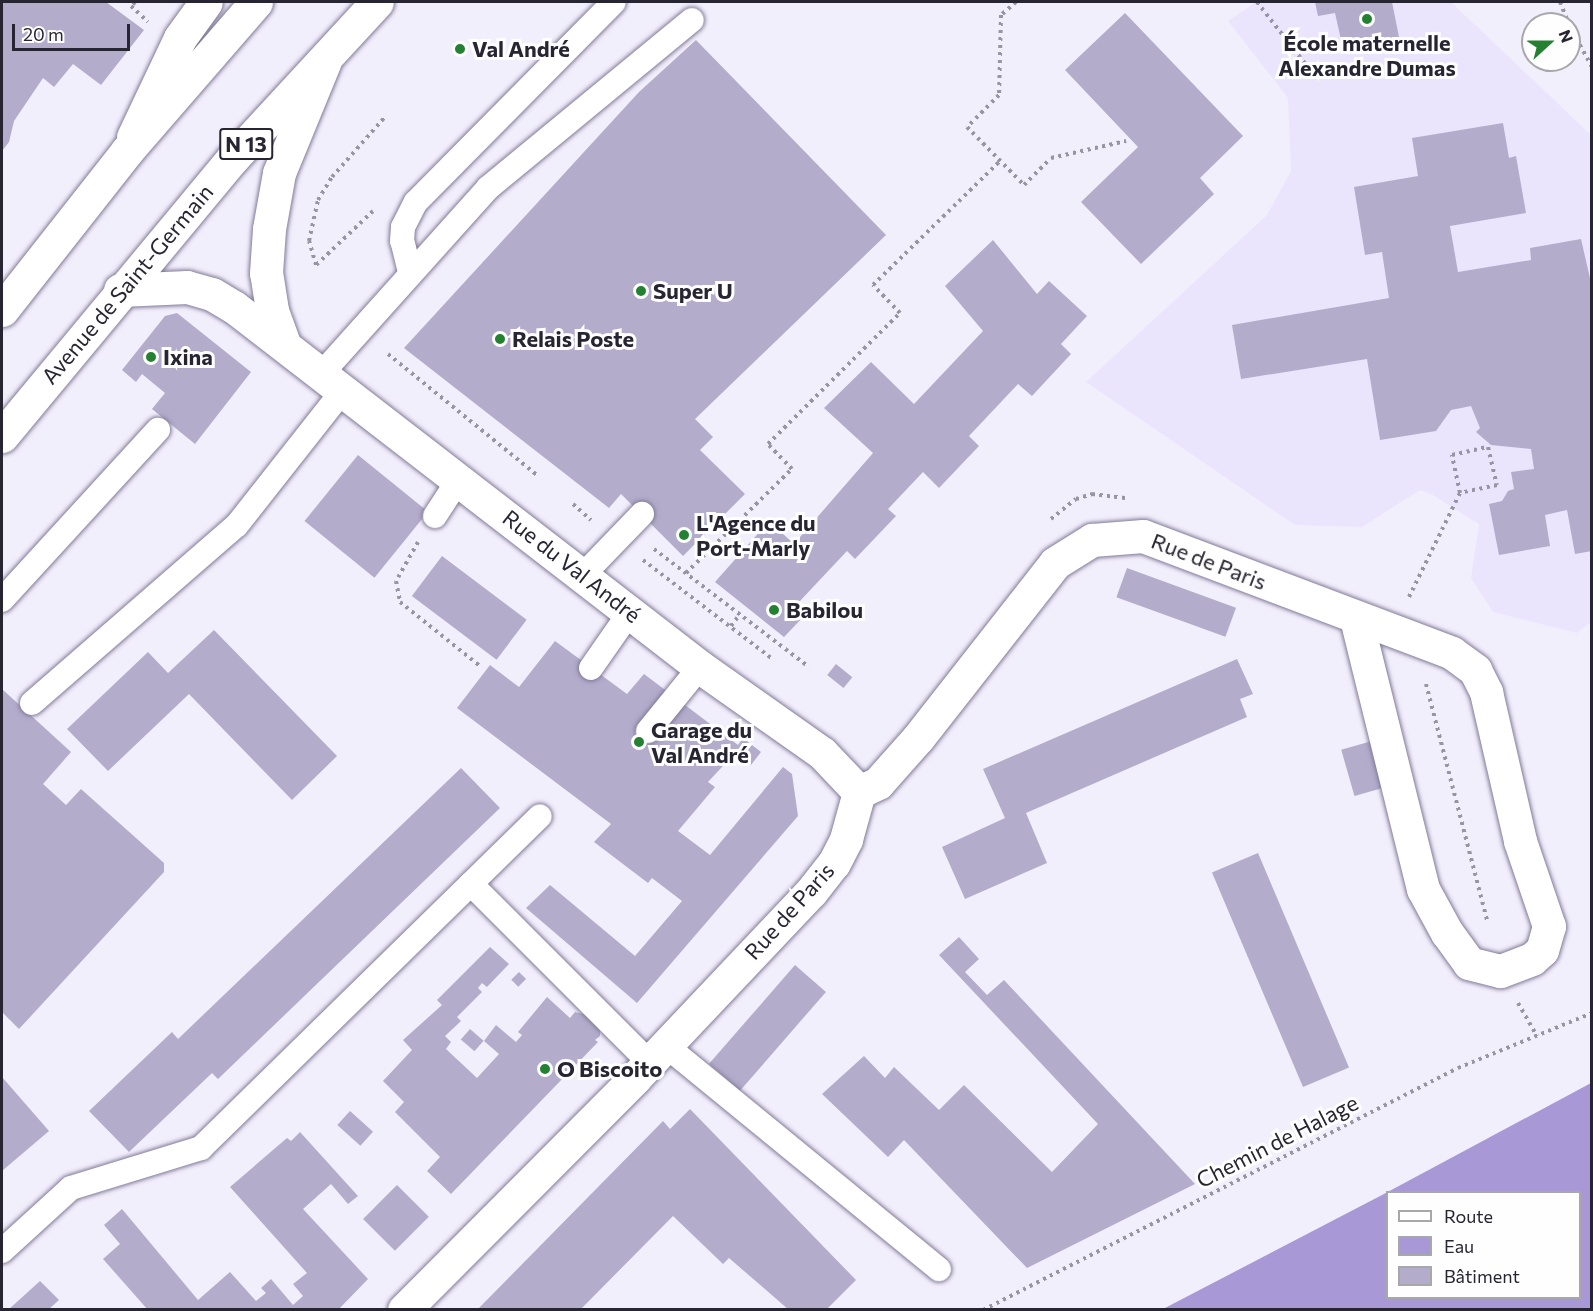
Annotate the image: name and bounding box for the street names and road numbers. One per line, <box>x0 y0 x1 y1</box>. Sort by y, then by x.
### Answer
road number: N 13 <box>219 126 273 162</box>
street label: Avenue de Saint-Germain <box>36 179 218 389</box>
street label: Rue du Val André <box>498 504 646 628</box>
street label: Rue de Paris <box>1148 527 1270 595</box>
street label: Rue de Paris <box>739 857 839 965</box>
street label: Chemin de Halage <box>1192 1089 1362 1193</box>

